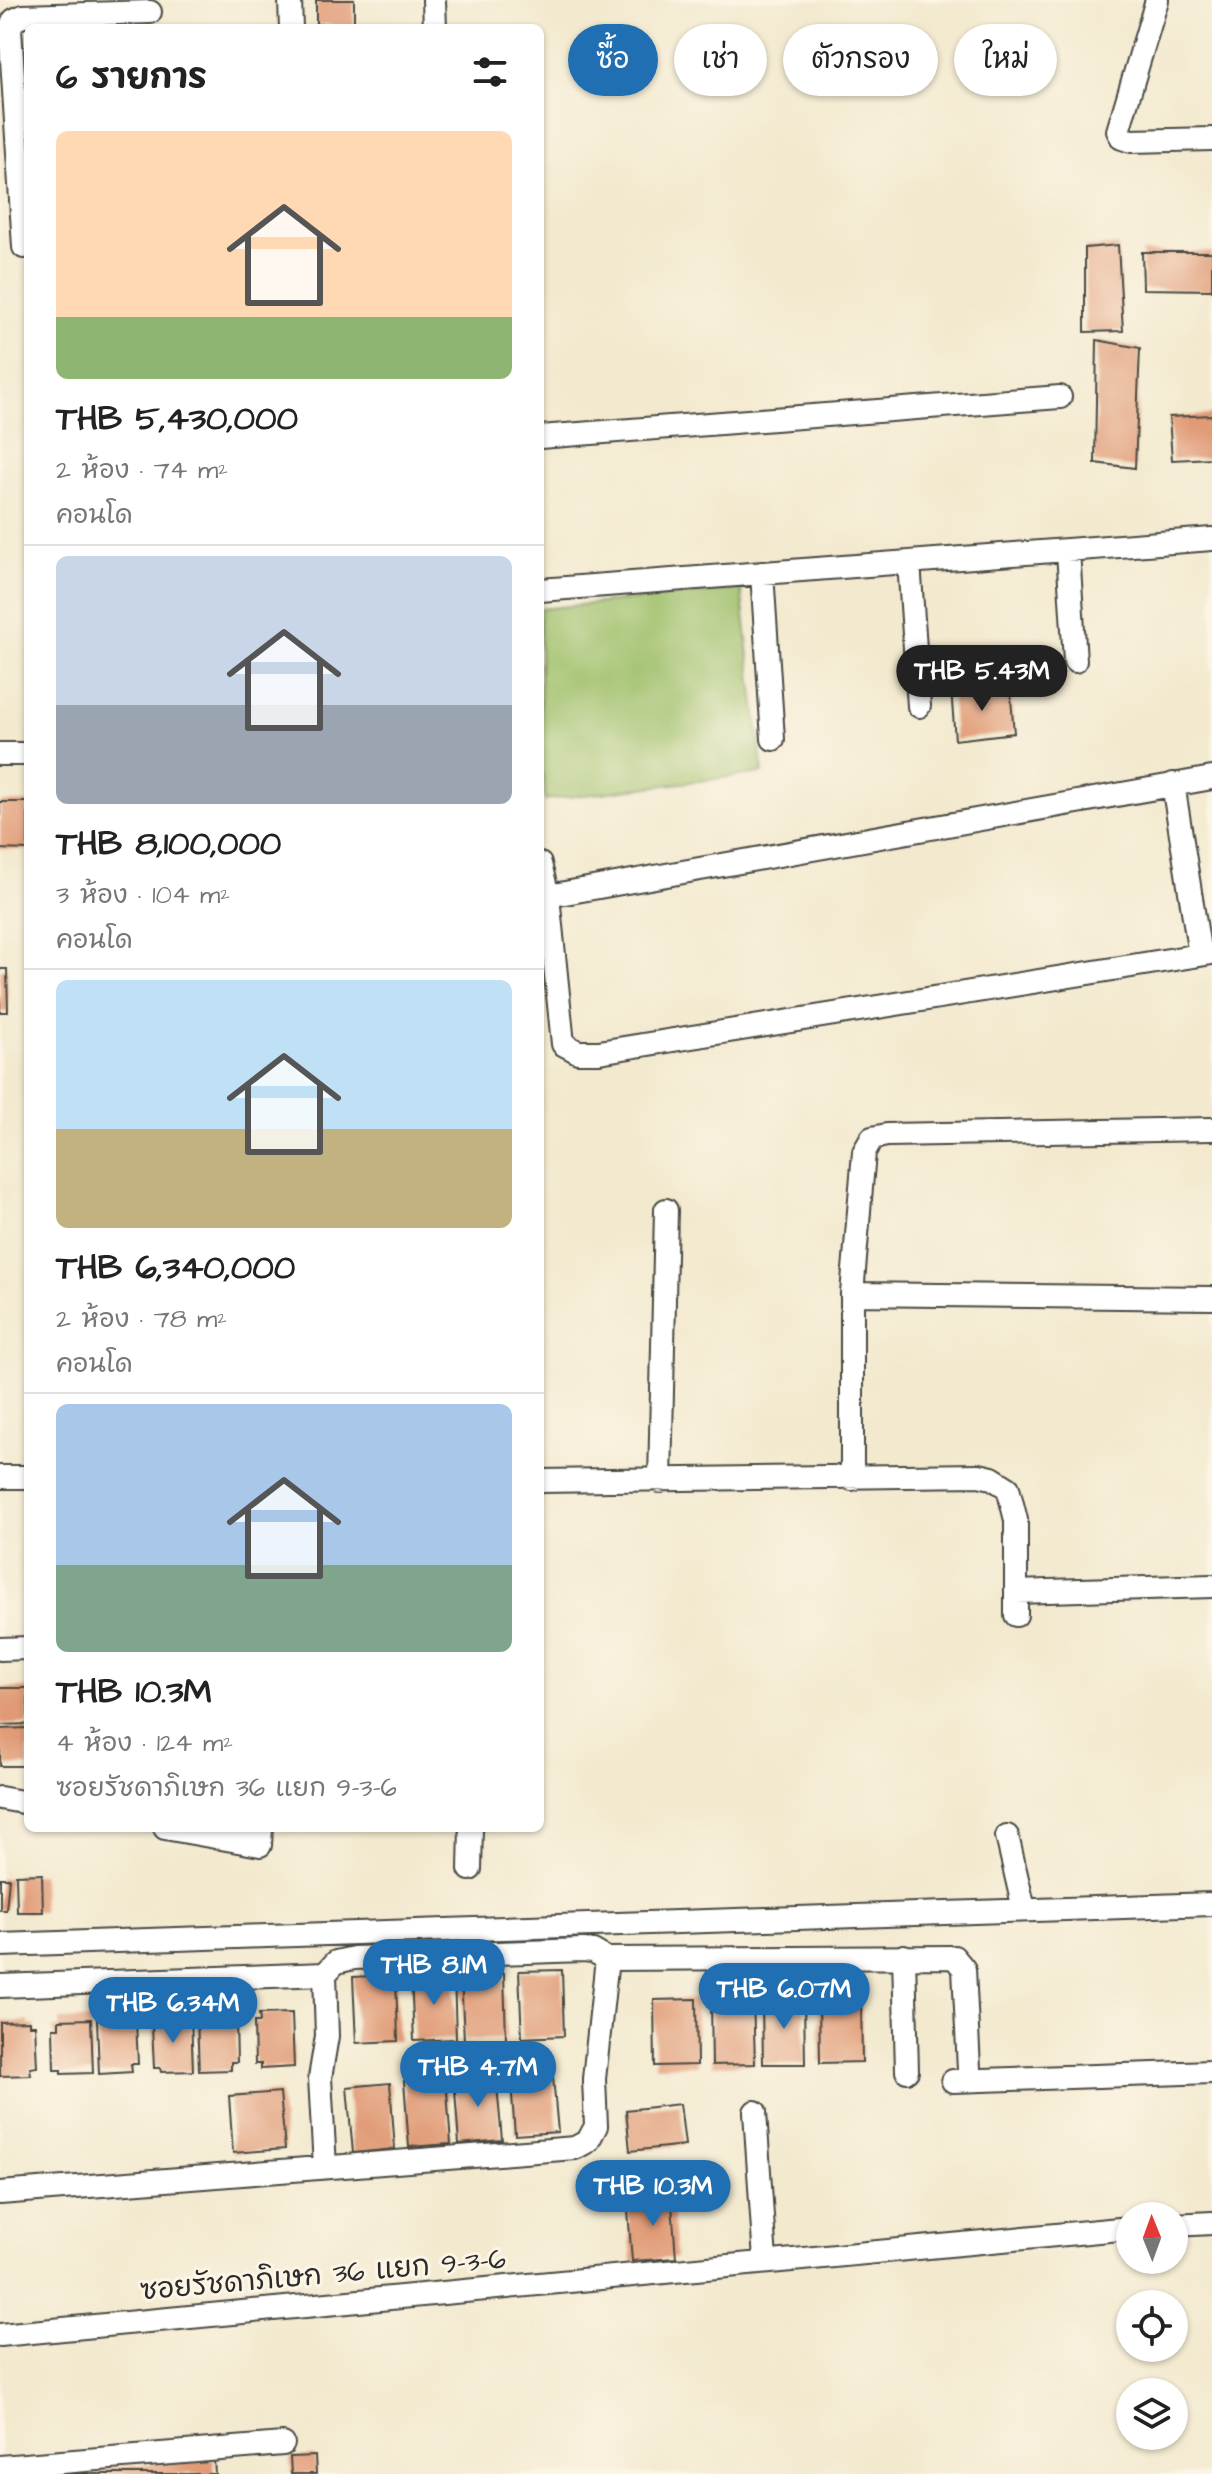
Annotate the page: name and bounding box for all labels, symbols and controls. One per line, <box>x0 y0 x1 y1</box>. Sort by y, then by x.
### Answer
chip: ซื้อ <box>568 24 658 96</box>
chip: เช่า <box>674 24 767 96</box>
chip: ตัวกรอง <box>783 24 938 96</box>
chip: ใหม่ <box>954 24 1057 96</box>
icon: filters <box>468 50 512 94</box>
text: 6 รายการ <box>56 54 207 102</box>
icon: home <box>212 183 356 327</box>
text: THB 5,430,000 <box>56 395 298 443</box>
text: 2 ห้อง · 74 m² <box>56 452 228 488</box>
text: คอนโด <box>56 497 133 533</box>
icon: home <box>212 608 356 752</box>
pin: THB 5.43M <box>890 645 1074 713</box>
text: THB 5.43M <box>914 653 1050 689</box>
text: THB 8,100,000 <box>56 820 281 868</box>
text: 3 ห้อง · 104 m² <box>56 877 230 913</box>
text: คอนโด <box>56 922 133 958</box>
icon: home <box>212 1032 356 1176</box>
text: THB 6,340,000 <box>56 1244 295 1292</box>
text: 2 ห้อง · 78 m² <box>56 1301 227 1337</box>
text: คอนโด <box>56 1346 133 1382</box>
icon: home <box>212 1456 356 1600</box>
text: THB 10.3M <box>56 1668 212 1716</box>
text: 4 ห้อง · 124 m² <box>56 1725 233 1761</box>
text: ซอยรัชดาภิเษก 36 แยก 9-3-6 <box>56 1770 397 1806</box>
pin: THB 8.1M <box>351 1939 517 2007</box>
text: THB 8.1M <box>381 1947 487 1983</box>
pin: THB 6.07M <box>692 1963 876 2031</box>
text: THB 6.07M <box>717 1971 851 2007</box>
pin: THB 6.34M <box>81 1977 265 2045</box>
text: THB 6.34M <box>106 1985 240 2021</box>
pin: THB 4.7M <box>395 2041 561 2109</box>
text: THB 4.7M <box>418 2049 538 2085</box>
pin: THB 10.3M <box>561 2160 745 2228</box>
text: THB 10.3M <box>594 2168 712 2204</box>
north arrow <box>1116 2202 1188 2274</box>
map controls <box>1116 2202 1188 2450</box>
street label: ซอยรัชดาภิเษก 36 แยก 9-3-6 <box>138 2240 508 2310</box>
button: locate <box>1116 2290 1188 2362</box>
button: layers <box>1116 2378 1188 2450</box>

